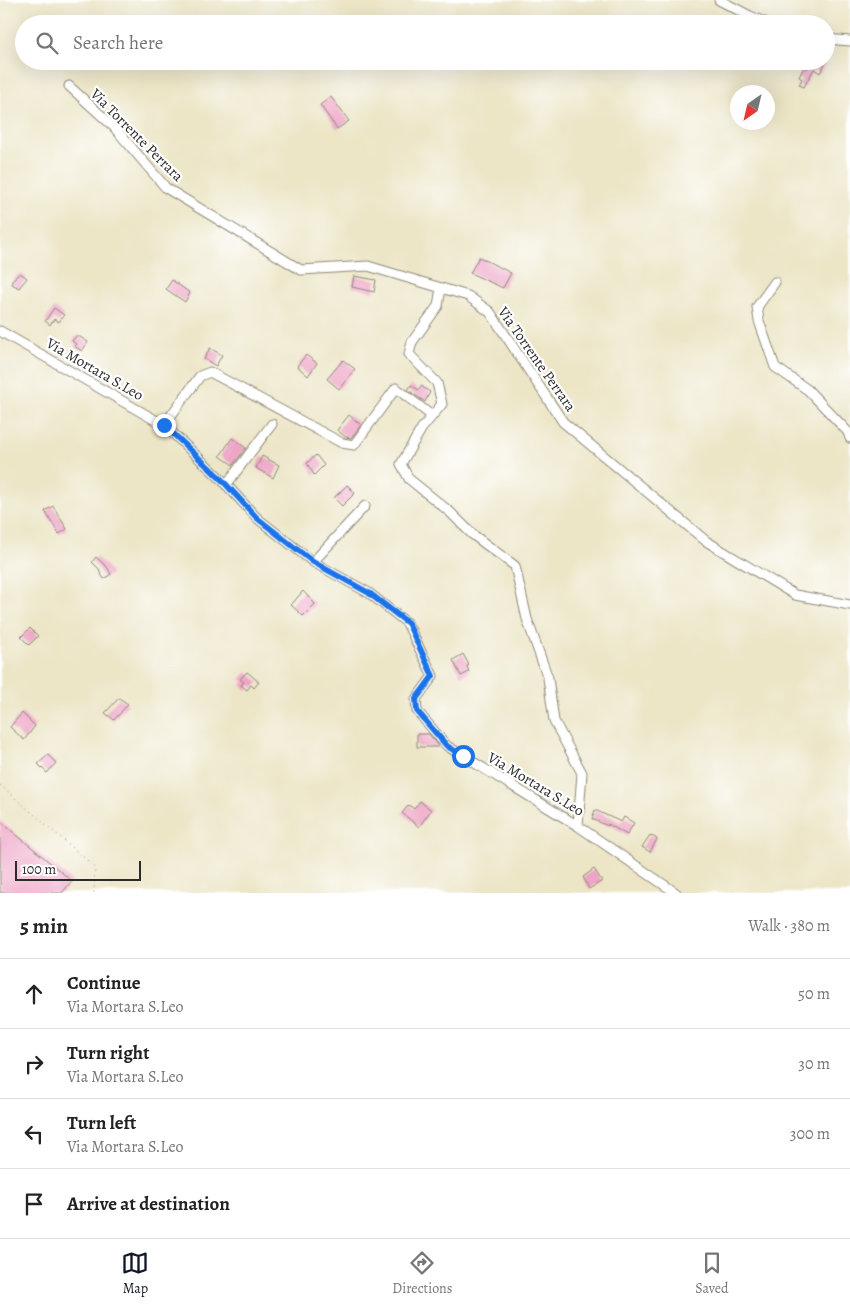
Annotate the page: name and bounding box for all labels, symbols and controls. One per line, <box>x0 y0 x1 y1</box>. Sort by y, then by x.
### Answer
search box <box>15 15 835 70</box>
icon: search <box>33 29 61 57</box>
text: Search here <box>73 30 163 56</box>
street label: Via Torrente Perrara <box>86 84 188 186</box>
north arrow <box>730 85 775 130</box>
street label: Via Torrente Perrara <box>493 302 581 415</box>
street label: Via Mortara S.Leo <box>42 333 147 405</box>
route end <box>153 414 176 437</box>
route start <box>452 745 475 768</box>
street label: Via Mortara S.Leo <box>483 747 588 821</box>
scale bar <box>15 858 141 881</box>
text: 100 m <box>22 860 56 879</box>
text: 5 min <box>20 912 68 940</box>
text: Walk · 380 m <box>748 915 830 937</box>
text: Continue <box>67 970 141 996</box>
icon: ahead <box>20 980 48 1008</box>
text: 50 m <box>798 983 830 1005</box>
text: Via Mortara S.Leo <box>67 996 184 1018</box>
text: Turn right <box>67 1040 149 1066</box>
icon: right <box>20 1050 48 1078</box>
text: 30 m <box>798 1053 830 1075</box>
text: Via Mortara S.Leo <box>67 1066 184 1088</box>
text: Turn left <box>67 1110 136 1136</box>
icon: left <box>20 1120 48 1148</box>
text: 300 m <box>790 1123 830 1145</box>
text: Via Mortara S.Leo <box>67 1136 184 1158</box>
icon: arrive <box>20 1190 48 1218</box>
text: Arrive at destination <box>67 1191 230 1217</box>
tab: Map <box>121 1249 149 1298</box>
tab: Directions <box>392 1249 452 1298</box>
tab: Saved <box>695 1249 729 1298</box>

